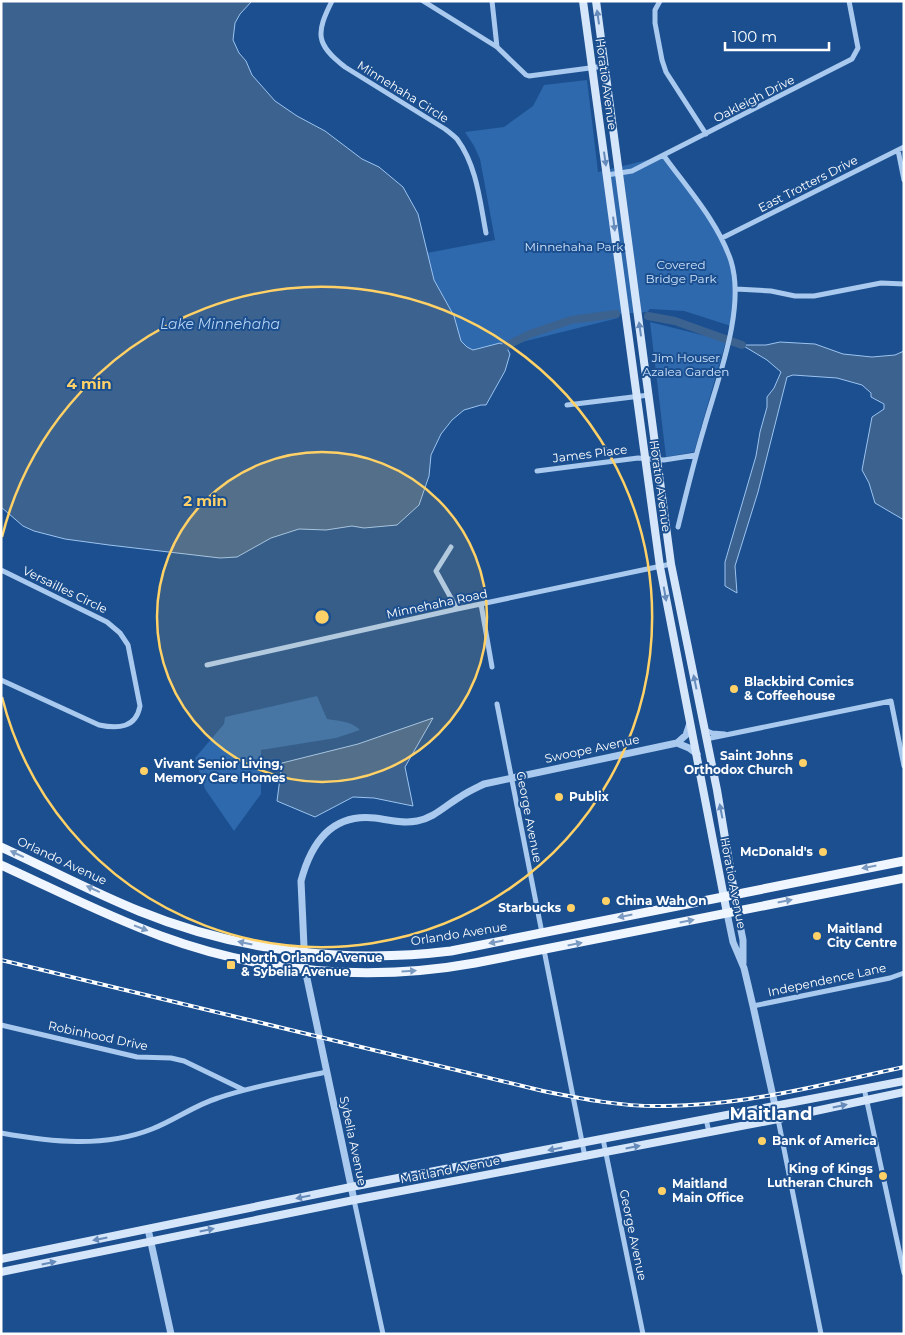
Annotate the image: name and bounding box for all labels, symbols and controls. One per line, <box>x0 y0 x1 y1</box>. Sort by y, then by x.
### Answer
one-way arrow <box>594 8 602 24</box>
scale bar <box>725 20 829 52</box>
text: 100 m <box>732 27 777 46</box>
street label: Horatio Avenue <box>593 37 620 131</box>
street label: Minnehaha Circle <box>355 57 452 126</box>
street label: Oakleigh Drive <box>711 72 797 125</box>
one-way arrow <box>601 151 609 167</box>
street label: East Trotters Drive <box>756 152 860 215</box>
one-way arrow <box>610 216 618 232</box>
park label: Minnehaha Park <box>524 239 624 254</box>
park label: Covered Bridge Park <box>645 257 717 286</box>
water label: Lake Minnehaha <box>160 315 280 333</box>
one-way arrow <box>636 321 644 337</box>
park label: Jim Houser Azalea Garden <box>643 350 729 379</box>
text: 4 min <box>66 374 112 393</box>
street label: Horatio Avenue <box>647 439 674 533</box>
street label: James Place <box>551 441 628 466</box>
text: 2 min <box>183 491 227 510</box>
street label: Versailles Circle <box>21 563 110 616</box>
street label: Minnehaha Road <box>385 585 489 622</box>
one-way arrow <box>661 586 669 602</box>
centre of rings <box>313 608 331 626</box>
one-way arrow <box>690 674 698 690</box>
place label: Blackbird Comics & Coffeehouse <box>744 674 854 703</box>
marker: Blackbird Comics & Coffeehouse <box>728 683 740 695</box>
street label: Swoope Avenue <box>543 731 641 766</box>
place label: Saint Johns Orthodox Church <box>684 748 794 777</box>
place label: Vivant Senior Living, Memory Care Homes <box>153 756 286 785</box>
marker: Saint Johns Orthodox Church <box>797 757 809 769</box>
marker: Vivant Senior Living, Memory Care Homes <box>138 765 150 777</box>
street label: George Avenue <box>513 770 546 864</box>
place label: Publix <box>569 789 610 804</box>
marker: Publix <box>553 791 565 803</box>
one-way arrow <box>716 803 724 819</box>
street label: Orlando Avenue <box>15 833 109 888</box>
street label: Horatio Avenue <box>717 836 750 930</box>
place label: McDonald's <box>740 844 814 859</box>
marker: McDonald's <box>817 846 829 858</box>
one-way arrow <box>10 850 24 858</box>
one-way arrow <box>861 864 877 872</box>
one-way arrow <box>85 885 100 894</box>
place label: China Wah On <box>616 893 707 908</box>
marker: China Wah On <box>600 895 612 907</box>
one-way arrow <box>778 896 794 904</box>
place label: Starbucks <box>498 900 562 915</box>
marker: Starbucks <box>565 902 577 914</box>
one-way arrow <box>616 912 632 920</box>
one-way arrow <box>680 917 695 925</box>
street label: Orlando Avenue <box>410 918 508 949</box>
place label: Maitland City Centre <box>827 921 897 950</box>
one-way arrow <box>134 924 149 932</box>
marker: Maitland City Centre <box>811 930 823 942</box>
one-way arrow <box>489 938 504 946</box>
one-way arrow <box>238 939 253 947</box>
one-way arrow <box>567 939 583 947</box>
place label: North Orlando Avenue & Sybelia Avenue <box>241 950 383 979</box>
marker: North Orlando Avenue & Sybelia Avenue <box>225 959 237 971</box>
street label: Independence Lane <box>766 960 887 999</box>
one-way arrow <box>402 967 418 975</box>
street label: Robinhood Drive <box>47 1018 149 1053</box>
street label: Sybelia Avenue <box>337 1095 370 1187</box>
one-way arrow <box>832 1102 848 1110</box>
district label: Maitland <box>729 1103 813 1125</box>
place label: Bank of America <box>772 1133 877 1148</box>
marker: Bank of America <box>756 1135 768 1147</box>
one-way arrow <box>625 1143 641 1151</box>
one-way arrow <box>547 1145 563 1153</box>
street label: Maitland Avenue <box>399 1152 501 1187</box>
place label: King of Kings Lutheran Church <box>767 1161 874 1190</box>
marker: King of Kings Lutheran Church <box>877 1170 889 1182</box>
place label: Maitland Main Office <box>672 1176 744 1205</box>
marker: Maitland Main Office <box>656 1185 668 1197</box>
street label: George Avenue <box>617 1188 650 1282</box>
one-way arrow <box>296 1193 311 1201</box>
one-way arrow <box>199 1226 214 1234</box>
one-way arrow <box>92 1235 108 1243</box>
one-way arrow <box>41 1258 57 1266</box>

